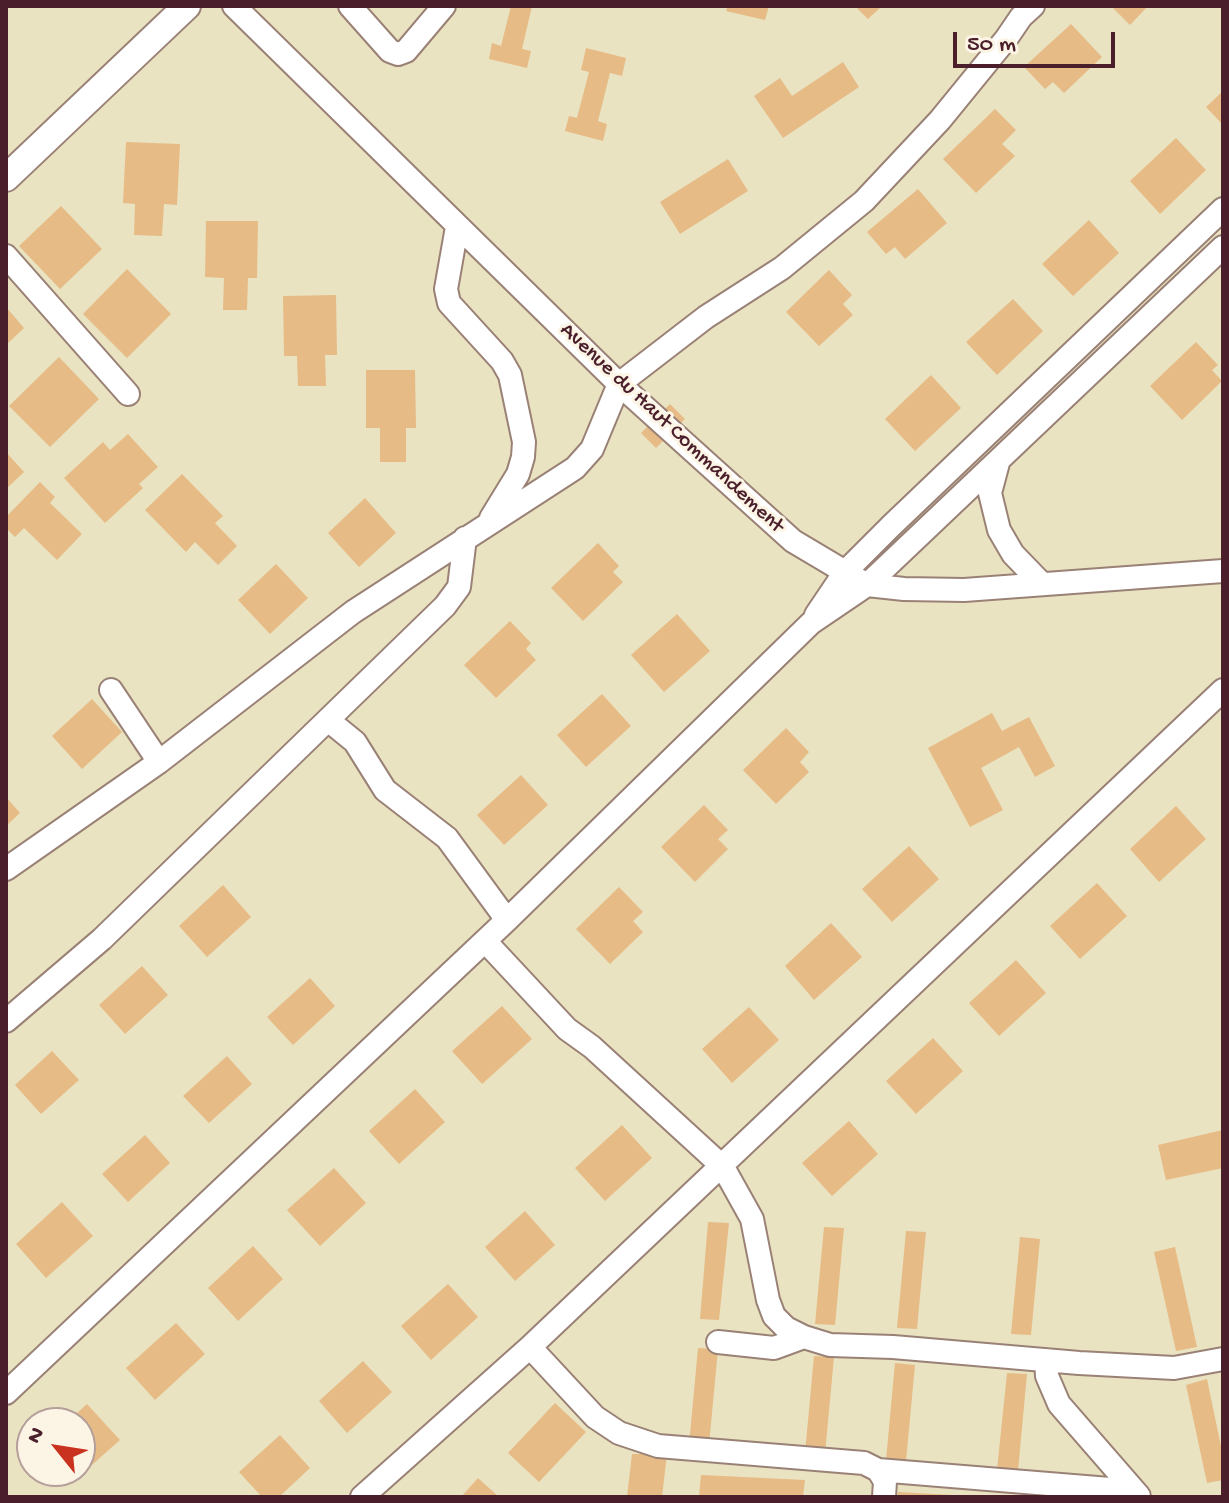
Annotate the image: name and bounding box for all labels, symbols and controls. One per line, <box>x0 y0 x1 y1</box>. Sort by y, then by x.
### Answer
scale bar <box>957 16 1119 66</box>
text: 50 m <box>967 31 1016 60</box>
street label: Avenue du Haut Commandement <box>553 318 789 540</box>
north arrow <box>16 1407 96 1487</box>
text: N <box>22 1423 52 1449</box>

